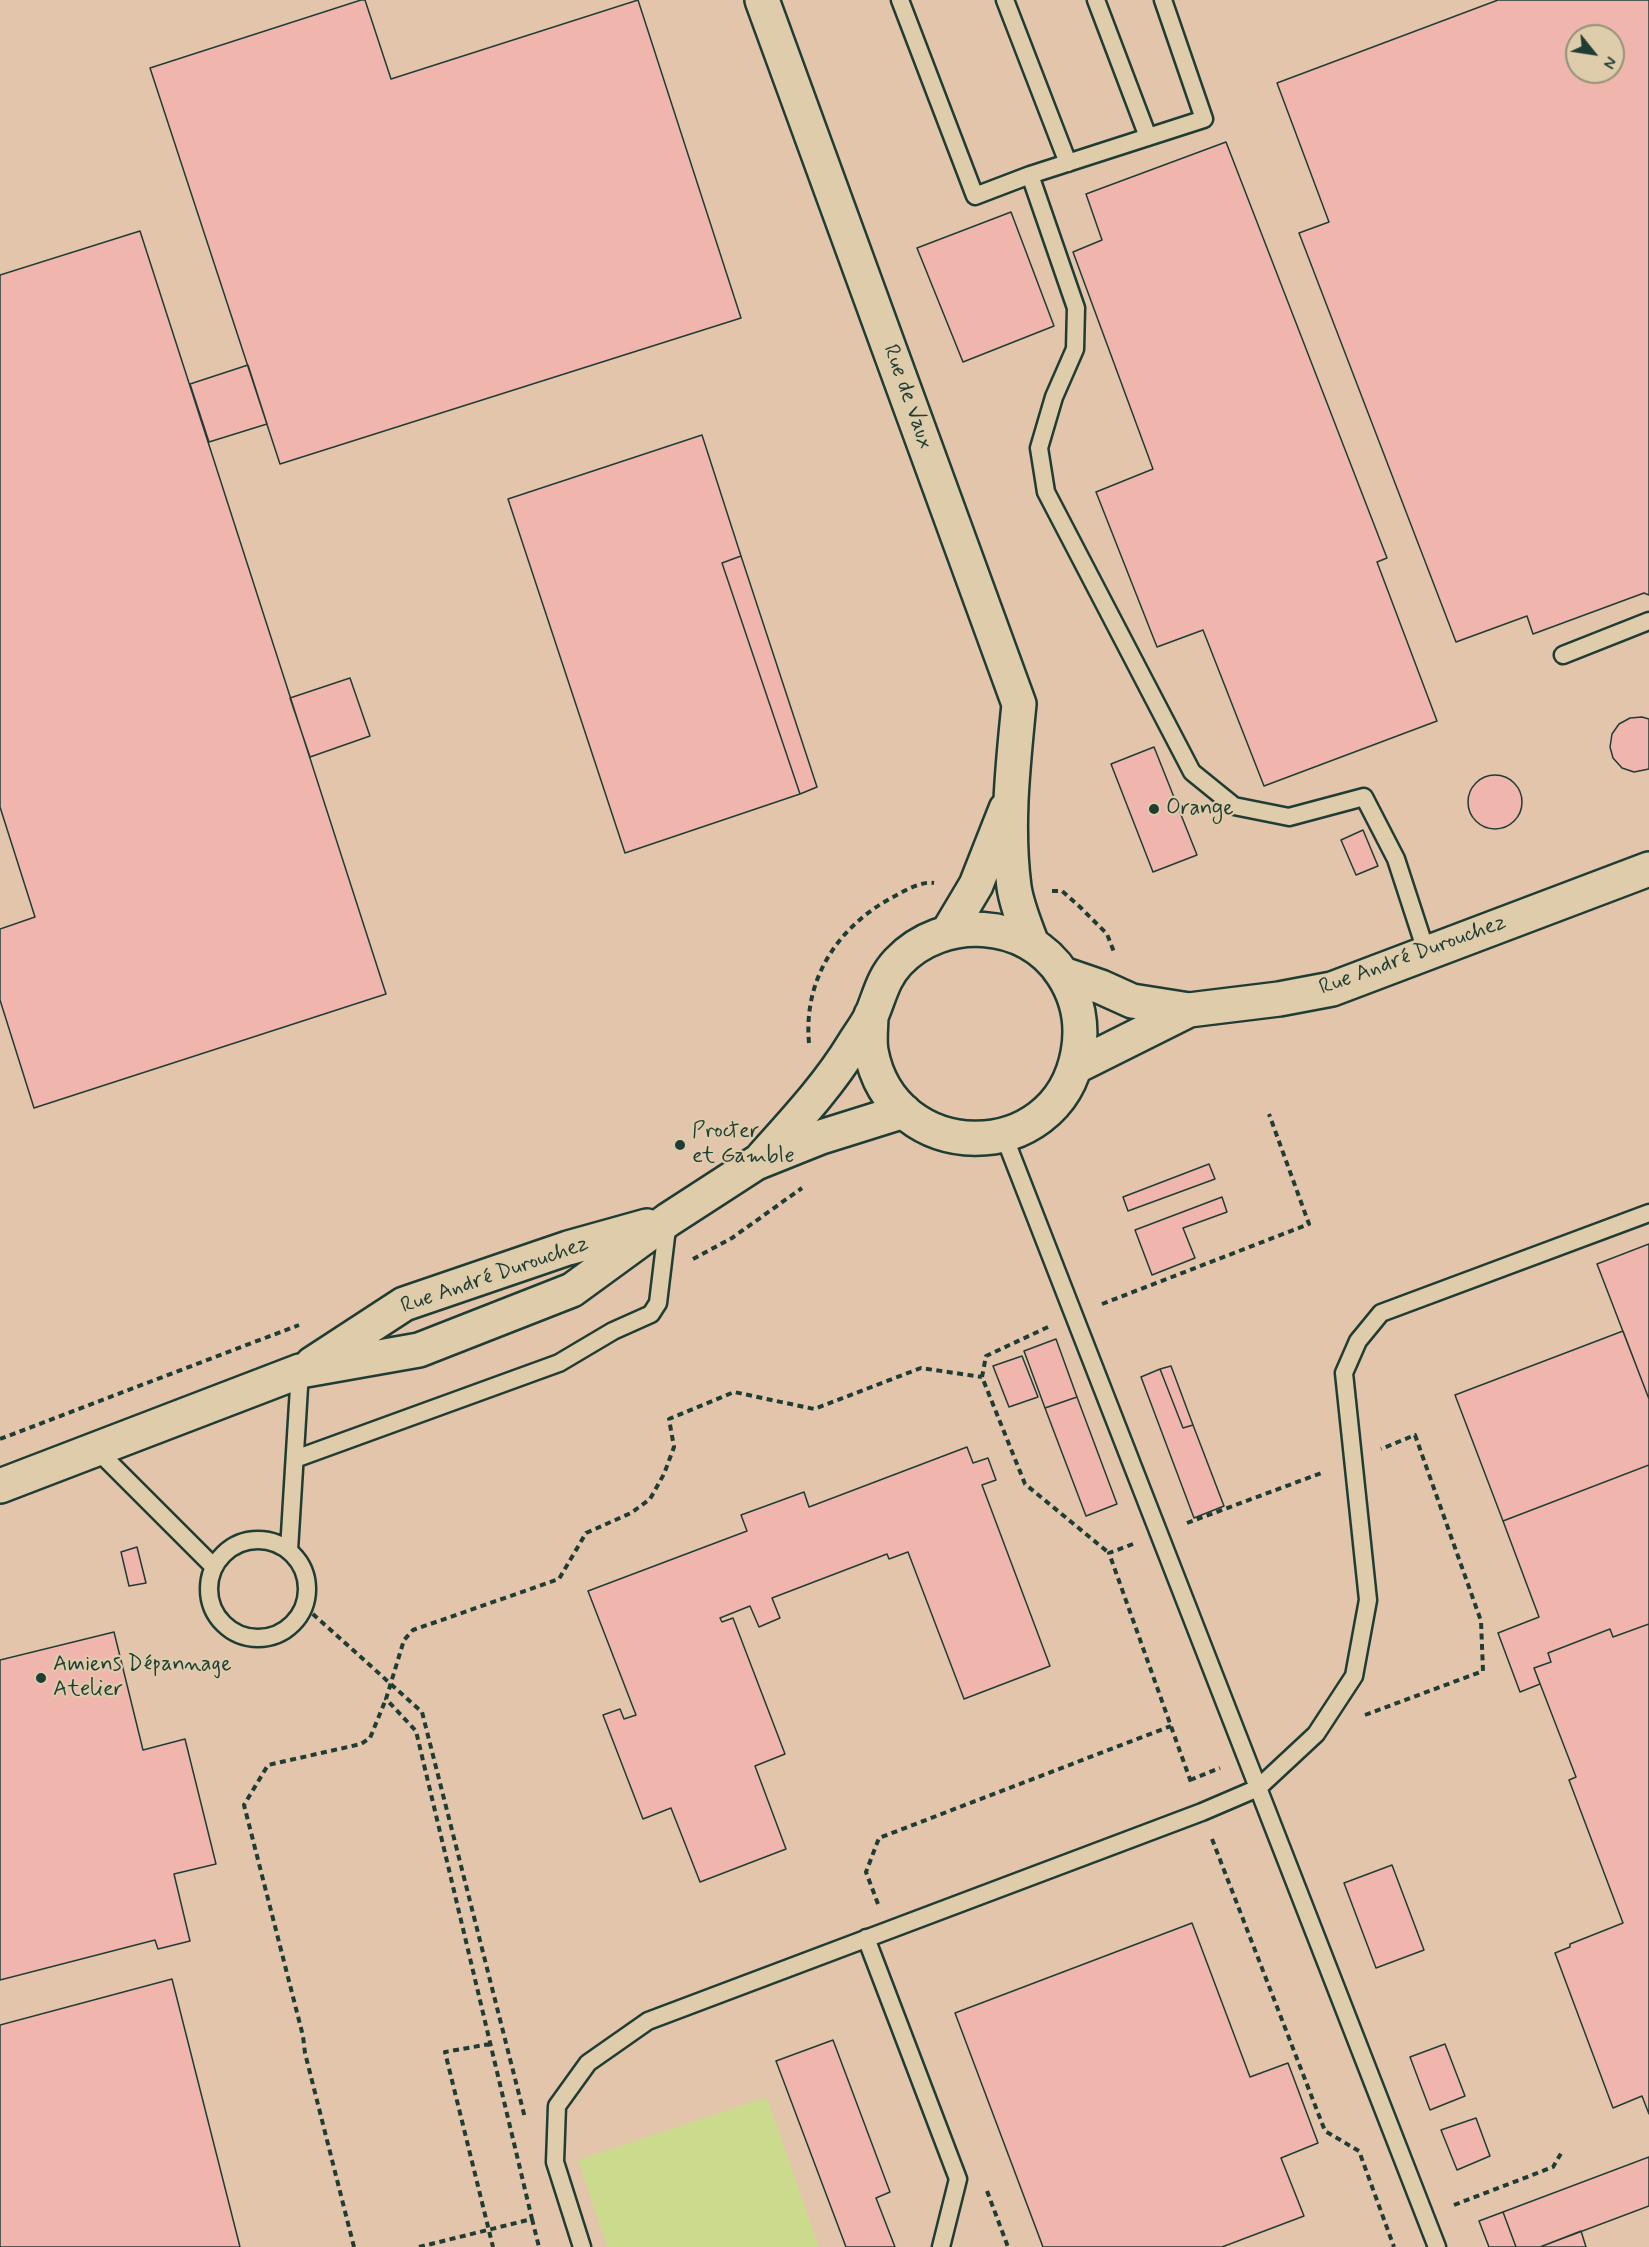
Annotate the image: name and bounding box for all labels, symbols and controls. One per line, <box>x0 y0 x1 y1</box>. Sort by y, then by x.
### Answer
north arrow <box>1565 24 1625 84</box>
text: N <box>1598 52 1621 72</box>
street label: Rue de Vaux <box>876 341 938 453</box>
place label: Orange <box>1166 796 1234 822</box>
marker: Orange <box>1147 802 1161 816</box>
street label: Rue André Durouchez <box>1316 910 1510 1002</box>
place label: Procter et Gamble <box>692 1119 795 1170</box>
marker: Procter et Gamble <box>673 1138 687 1152</box>
street label: Rue André Durouchez <box>398 1231 592 1321</box>
place label: Amiens Dépannage Atelier <box>53 1652 232 1704</box>
marker: Amiens Dépannage Atelier <box>34 1671 48 1685</box>

